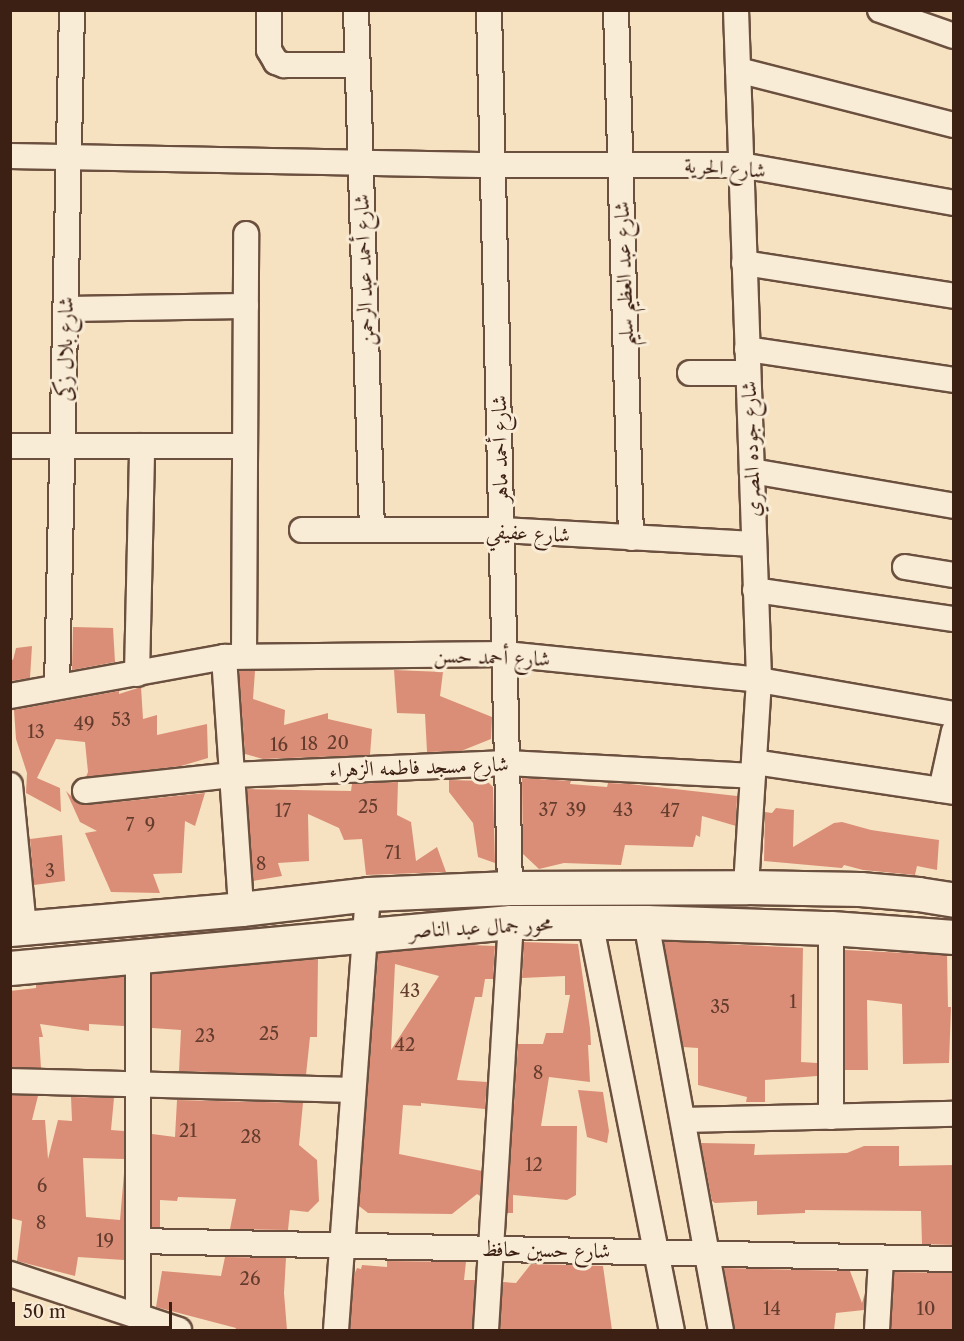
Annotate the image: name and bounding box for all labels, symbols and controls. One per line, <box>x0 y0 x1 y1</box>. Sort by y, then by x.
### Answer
street label: شارع الحرية <box>683 153 767 183</box>
street label: شارع أحمد عبد الرحمن <box>349 194 379 346</box>
street label: شارع عبد العظيم سليم <box>609 201 639 347</box>
street label: شارع بلال زكى <box>51 296 79 402</box>
street label: شارع جوده المصري <box>736 380 766 518</box>
street label: شارع أحمد ماهر <box>486 395 514 503</box>
street label: شارع عفيفي <box>485 518 571 548</box>
street label: شارع أحمد حسن <box>433 642 551 672</box>
house number: 53 <box>111 709 131 731</box>
house number: 49 <box>74 713 94 735</box>
house number: 13 <box>27 721 45 743</box>
house number: 20 <box>327 732 349 754</box>
house number: 18 <box>300 733 318 755</box>
house number: 16 <box>270 734 288 756</box>
street label: شارع مسجد فاطمه الزهراء <box>329 751 509 783</box>
house number: 25 <box>358 796 378 818</box>
house number: 37 <box>539 799 557 821</box>
house number: 39 <box>566 799 586 821</box>
house number: 43 <box>613 799 633 821</box>
house number: 17 <box>275 800 291 822</box>
house number: 47 <box>660 800 680 822</box>
house number: 7 <box>126 814 134 836</box>
house number: 9 <box>145 814 155 836</box>
house number: 71 <box>385 842 401 864</box>
house number: 8 <box>256 853 266 875</box>
house number: 3 <box>45 860 55 882</box>
street label: محور جمال عبد الناصر <box>408 911 554 943</box>
house number: 43 <box>400 980 420 1002</box>
house number: 1 <box>789 991 797 1013</box>
house number: 35 <box>710 996 730 1018</box>
house number: 25 <box>259 1023 279 1045</box>
house number: 23 <box>195 1025 215 1047</box>
house number: 42 <box>395 1034 415 1056</box>
house number: 8 <box>533 1062 543 1084</box>
house number: 21 <box>179 1120 197 1142</box>
house number: 28 <box>240 1126 262 1148</box>
house number: 12 <box>525 1154 543 1176</box>
house number: 6 <box>37 1175 47 1197</box>
house number: 8 <box>36 1212 46 1234</box>
house number: 19 <box>96 1230 114 1252</box>
street label: شارع حسين حافظ <box>481 1236 611 1264</box>
house number: 26 <box>240 1268 260 1290</box>
scale bar <box>15 1290 176 1328</box>
house number: 14 <box>763 1298 781 1320</box>
house number: 10 <box>917 1298 935 1320</box>
text: 50 m <box>23 1301 66 1323</box>

